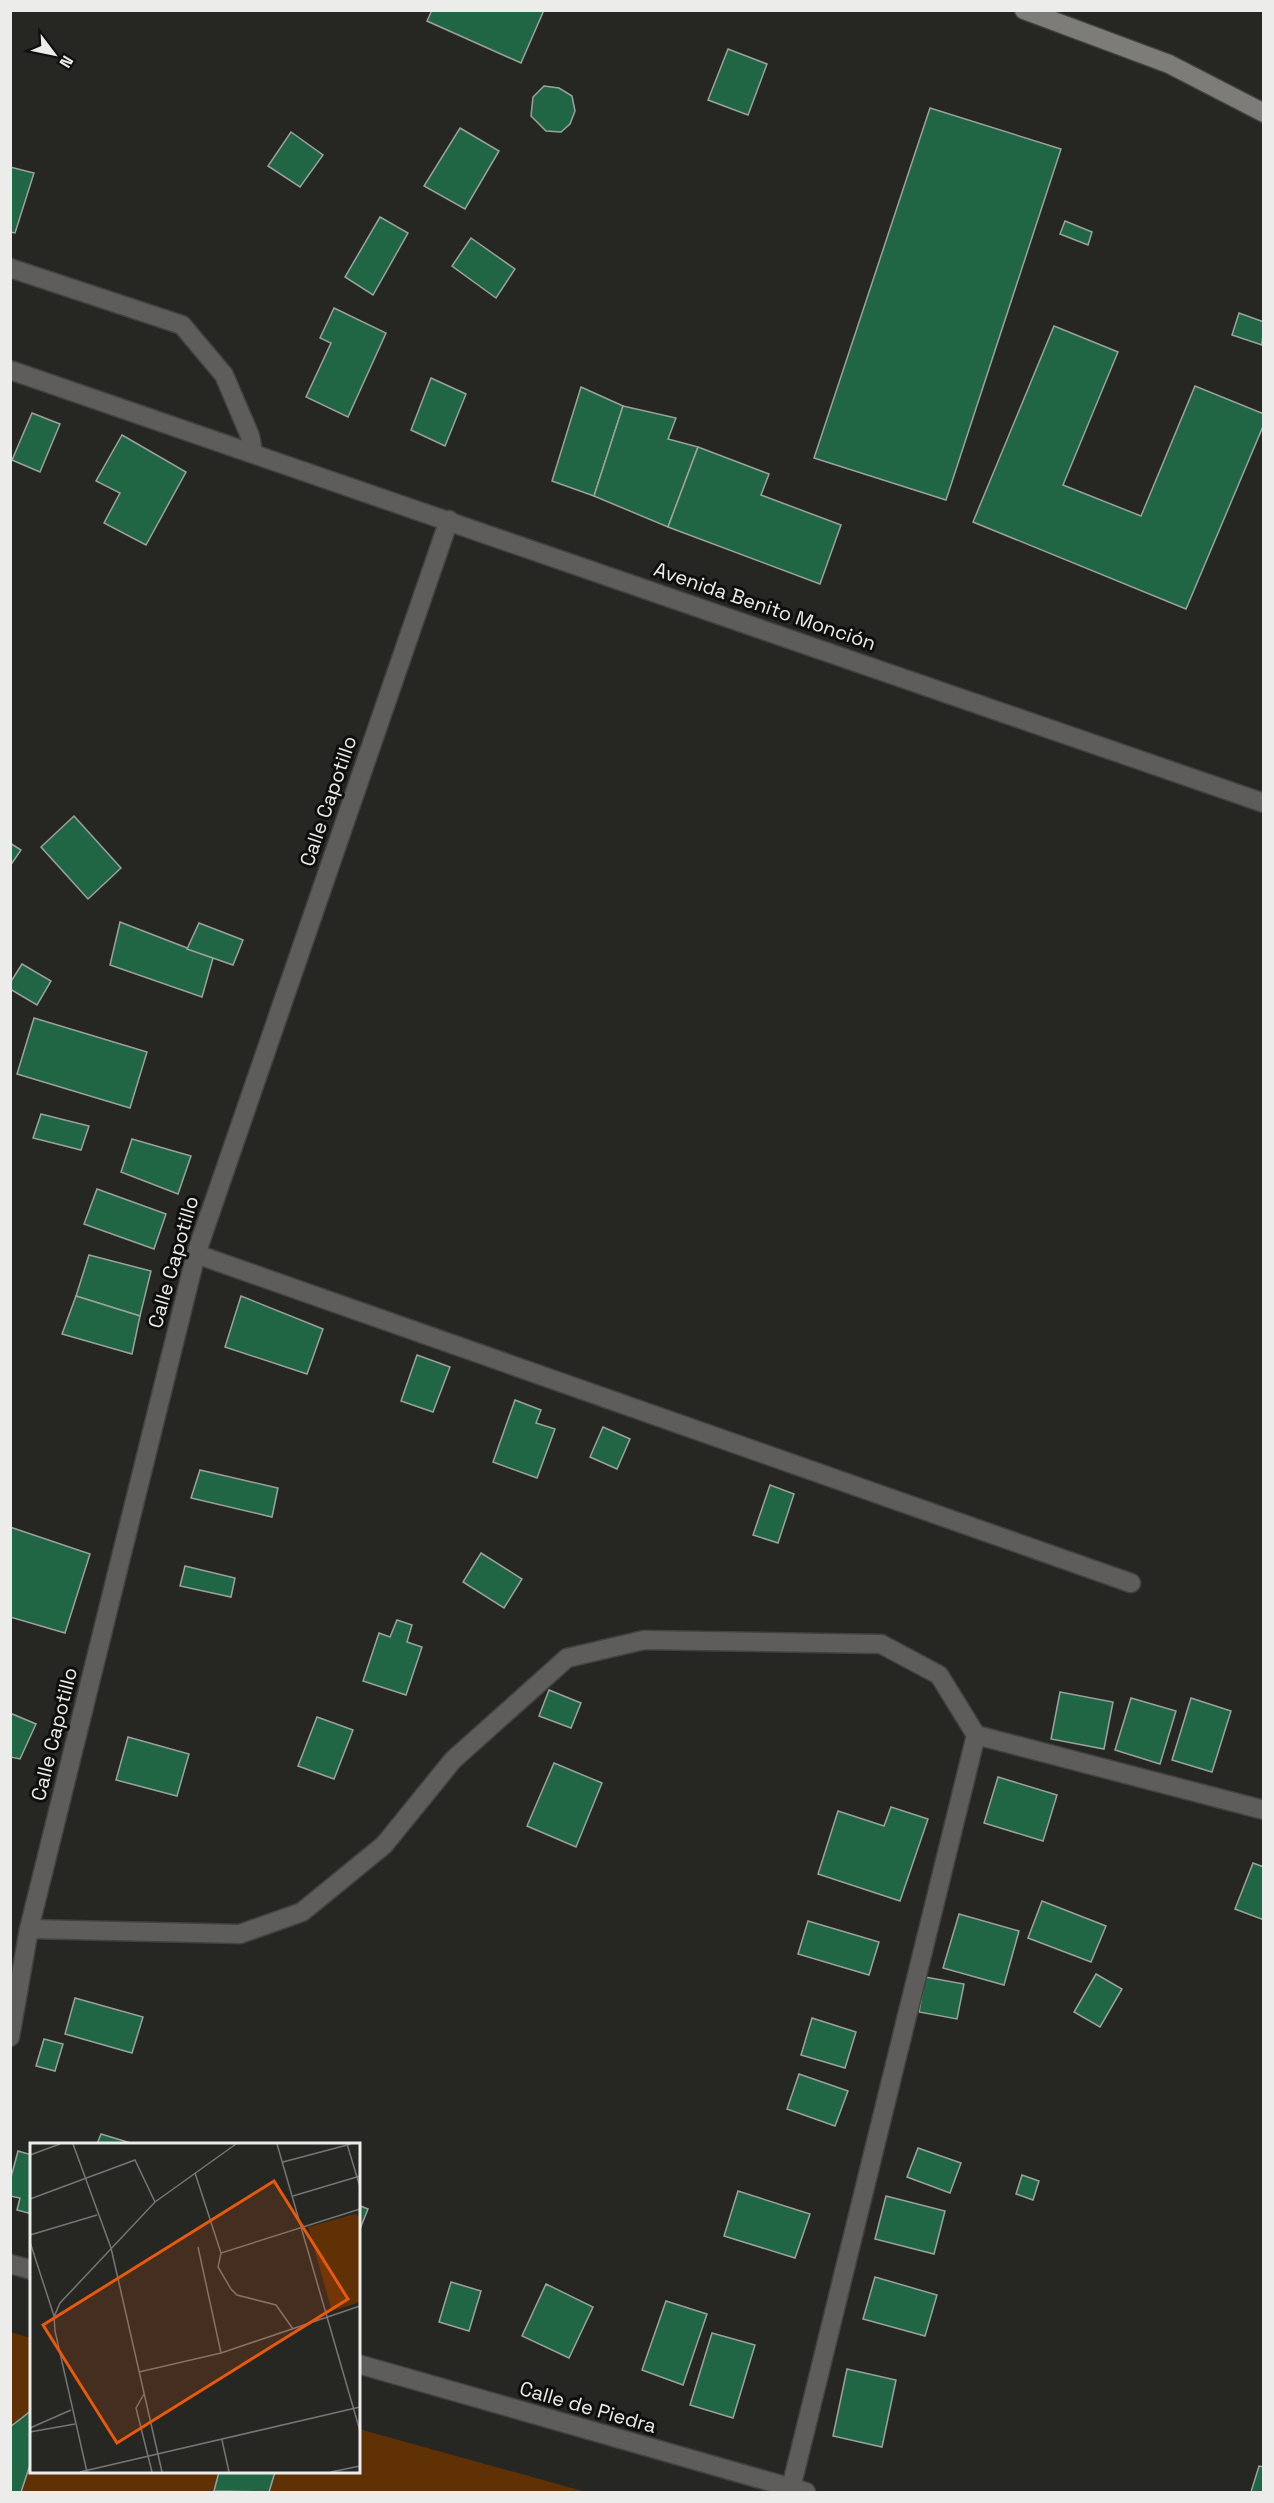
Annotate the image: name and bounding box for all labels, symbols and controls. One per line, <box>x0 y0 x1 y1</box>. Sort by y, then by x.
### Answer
north arrow <box>24 24 84 84</box>
text: N <box>55 52 78 72</box>
street label: Avenida Benito Monción <box>651 556 879 656</box>
street label: Calle Capotillo <box>293 732 363 870</box>
street label: Calle Capotillo <box>142 1193 204 1331</box>
street label: Calle Capotillo <box>25 1665 83 1803</box>
inset map <box>30 2143 360 2473</box>
street label: Calle de Piedra <box>516 2375 660 2439</box>

